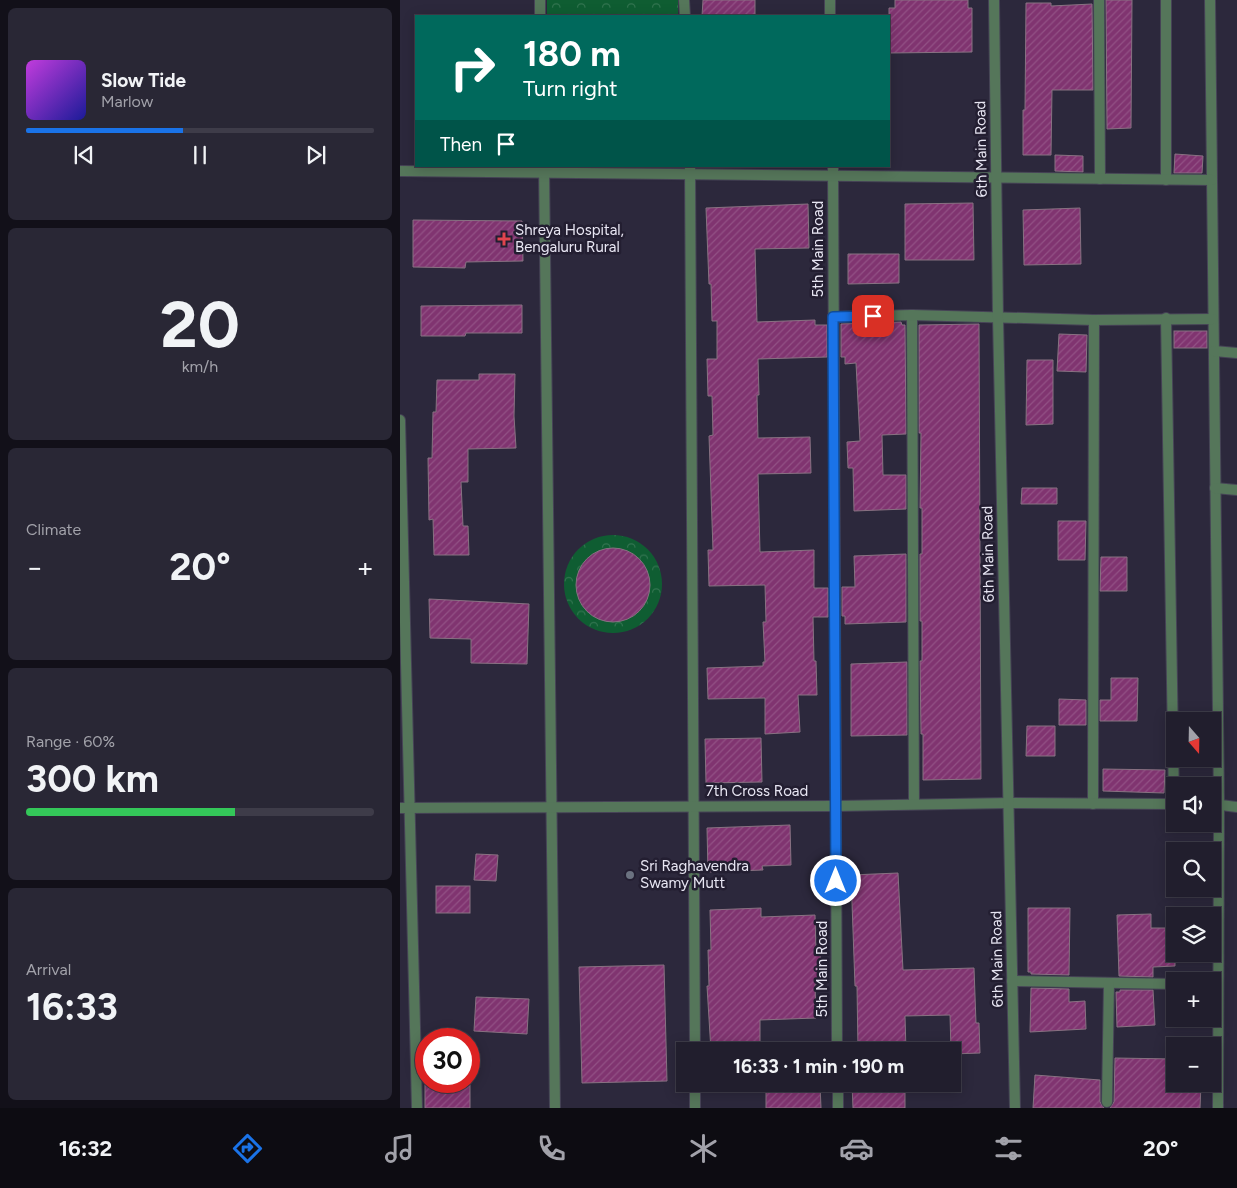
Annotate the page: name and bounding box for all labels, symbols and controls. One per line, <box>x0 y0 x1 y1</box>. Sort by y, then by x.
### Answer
text: 180 m <box>523 33 621 75</box>
icon: right <box>440 35 505 100</box>
text: Slow Tide <box>101 69 186 92</box>
text: Turn right <box>523 75 618 102</box>
text: Marlow <box>101 92 153 111</box>
street label: 6th Main Road <box>971 101 991 197</box>
icon: arrive <box>492 130 520 158</box>
text: Then <box>440 133 482 156</box>
icon: previous <box>70 141 98 169</box>
icon: pause <box>186 141 214 169</box>
icon: next <box>302 141 330 169</box>
street label: 5th Main Road <box>809 201 827 297</box>
place label: Shreya Hospital, Bengaluru Rural <box>515 221 624 256</box>
marker: Shreya Hospital, Bengaluru Rural <box>497 232 511 246</box>
text: 20 <box>160 285 240 363</box>
pin <box>852 295 894 337</box>
icon: arrive <box>859 302 887 330</box>
text: km/h <box>182 357 218 376</box>
street label: 6th Main Road <box>978 506 998 602</box>
text: Climate <box>26 520 81 539</box>
text: 20° <box>170 544 231 590</box>
text: − <box>26 550 43 584</box>
text: + <box>357 550 374 584</box>
north arrow <box>1166 712 1221 768</box>
map controls <box>1166 712 1221 1092</box>
text: Range · 60% <box>26 732 115 751</box>
text: 300 km <box>26 756 159 802</box>
button: sound <box>1166 777 1221 832</box>
street label: 7th Cross Road <box>706 782 808 800</box>
button: search <box>1166 842 1221 897</box>
position arrow <box>809 854 861 906</box>
place label: Sri Raghavendra Swamy Mutt <box>640 857 749 892</box>
marker: Sri Raghavendra Swamy Mutt <box>624 869 636 881</box>
button: layers <box>1166 907 1221 962</box>
street label: 6th Main Road <box>987 911 1007 1007</box>
street label: 5th Main Road <box>813 921 831 1017</box>
text: Arrival <box>26 960 71 979</box>
button: + <box>1166 972 1221 1027</box>
text: 16:33 <box>26 984 118 1030</box>
speed limit sign: 30 <box>415 1028 480 1093</box>
button: − <box>1166 1037 1221 1092</box>
text: 16:33 · 1 min · 190 m <box>733 1055 904 1078</box>
icon: directions <box>230 1131 265 1166</box>
icon: music <box>382 1131 417 1166</box>
icon: phone <box>534 1131 569 1166</box>
icon: climate <box>686 1131 721 1166</box>
icon: car <box>839 1131 874 1166</box>
icon: filters <box>991 1131 1026 1166</box>
text: 16:32 <box>59 1135 112 1162</box>
text: 20° <box>1143 1135 1178 1162</box>

